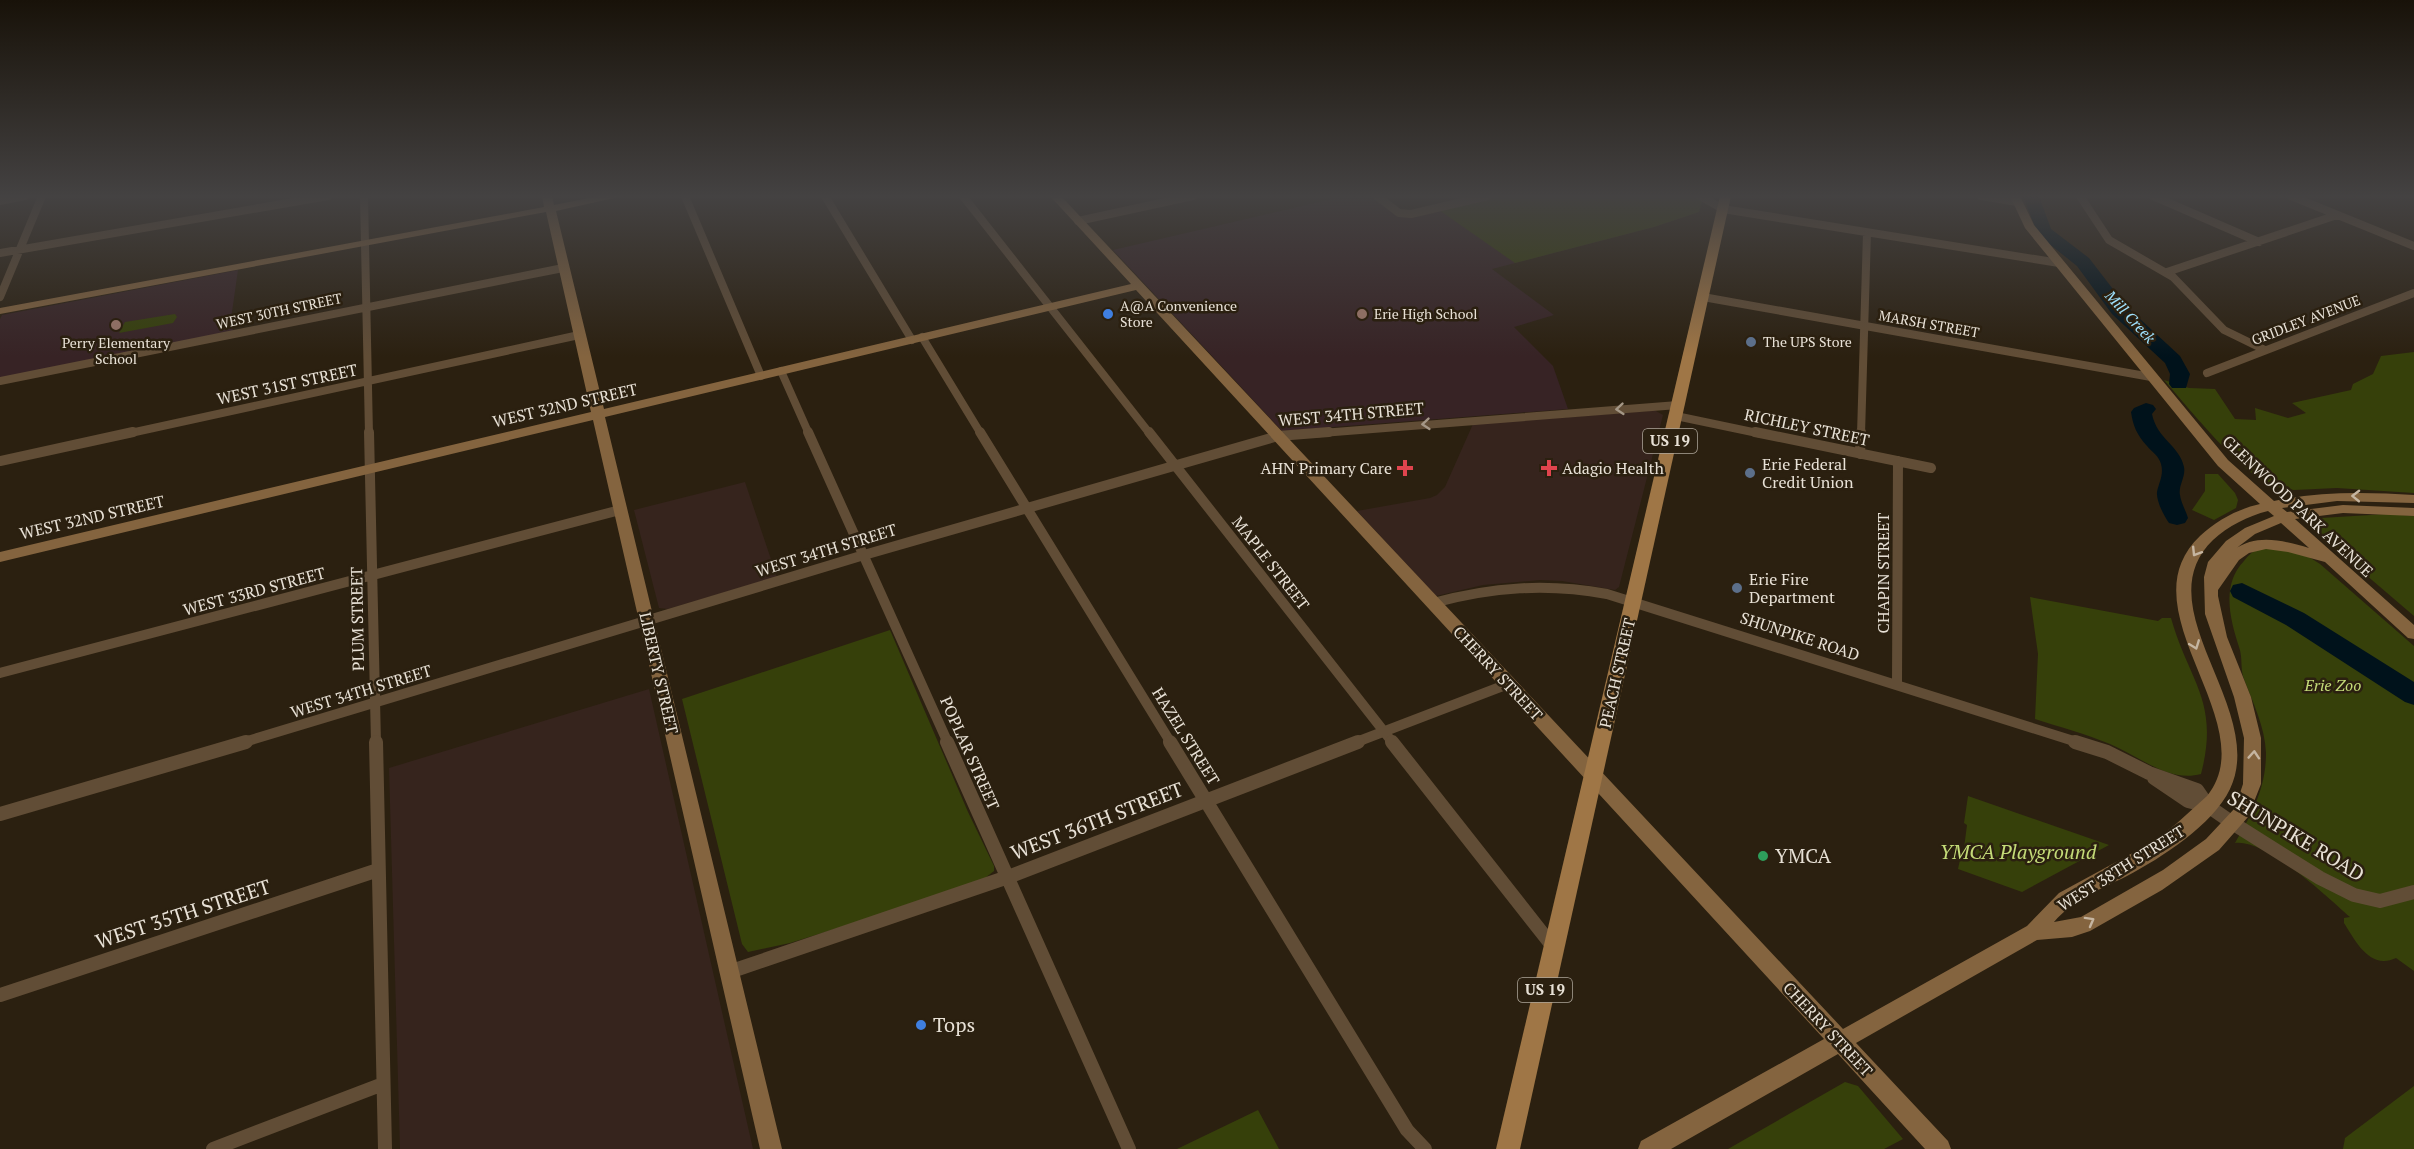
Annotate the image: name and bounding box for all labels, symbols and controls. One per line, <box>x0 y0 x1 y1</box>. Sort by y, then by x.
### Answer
water label: Mill Creek <box>2101 285 2161 348</box>
street label: WEST 30TH STREET <box>214 288 344 333</box>
street label: GRIDLEY AVENUE <box>2249 290 2363 349</box>
place label: A@A Convenience Store <box>1120 296 1237 331</box>
place label: Erie High School <box>1374 304 1478 323</box>
street label: MARSH STREET <box>1877 305 1981 342</box>
marker: A@A Convenience Store <box>1101 307 1115 321</box>
marker: Erie High School <box>1355 307 1369 321</box>
marker: Perry Elementary School <box>109 318 123 332</box>
place label: The UPS Store <box>1763 332 1852 351</box>
place label: Perry Elementary School <box>62 333 171 368</box>
marker: The UPS Store <box>1744 335 1758 349</box>
street label: WEST 31ST STREET <box>215 358 359 410</box>
street label: WEST 32ND STREET <box>491 378 640 432</box>
street label: WEST 34TH STREET <box>1277 397 1425 431</box>
one-way arrow <box>1616 402 1625 415</box>
street label: RICHLEY STREET <box>1742 403 1872 451</box>
one-way arrow <box>1421 417 1430 430</box>
road number: US 19 <box>1643 429 1697 453</box>
street label: GLENWOOD PARK AVENUE <box>2218 430 2378 582</box>
place label: Erie Federal Credit Union <box>1762 453 1854 493</box>
place label: AHN Primary Care <box>1260 457 1392 479</box>
place label: Adagio Health <box>1562 457 1664 479</box>
marker: AHN Primary Care <box>1396 459 1414 477</box>
marker: Adagio Health <box>1540 459 1558 477</box>
marker: Erie Federal Credit Union <box>1743 466 1757 480</box>
street label: WEST 32ND STREET <box>18 490 167 544</box>
one-way arrow <box>2351 490 2360 502</box>
street label: MAPLE STREET <box>1227 511 1315 615</box>
street label: CHAPIN STREET <box>1872 512 1894 633</box>
street label: WEST 34TH STREET <box>753 518 899 582</box>
one-way arrow <box>2192 545 2203 556</box>
street label: WEST 33RD STREET <box>180 561 328 621</box>
street label: PLUM STREET <box>345 567 369 671</box>
place label: Erie Fire Department <box>1749 568 1835 608</box>
marker: Erie Fire Department <box>1730 581 1744 595</box>
street label: SHUNPIKE ROAD <box>1737 606 1863 666</box>
street label: LIBERTY STREET <box>634 610 684 736</box>
street label: PEACH STREET <box>1594 616 1640 730</box>
street label: CHERRY STREET <box>1448 621 1548 725</box>
one-way arrow <box>2188 639 2201 650</box>
street label: WEST 34TH STREET <box>288 659 434 723</box>
park label: Erie Zoo <box>2304 674 2361 696</box>
street label: HAZEL STREET <box>1147 683 1225 789</box>
street label: POPLAR STREET <box>935 693 1005 813</box>
one-way arrow <box>2247 750 2260 759</box>
street label: WEST 36TH STREET <box>1007 775 1187 866</box>
street label: SHUNPIKE ROAD <box>2223 784 2370 887</box>
street label: WEST 38TH STREET <box>2053 820 2189 916</box>
park label: YMCA Playground <box>1939 838 2097 865</box>
place label: YMCA <box>1775 842 1832 869</box>
marker: YMCA <box>1756 849 1770 863</box>
street label: WEST 35TH STREET <box>92 872 274 955</box>
one-way arrow <box>2084 917 2094 928</box>
street label: CHERRY STREET <box>1778 977 1878 1081</box>
road number: US 19 <box>1518 978 1572 1002</box>
place label: Tops <box>933 1011 975 1038</box>
marker: Tops <box>914 1018 928 1032</box>

